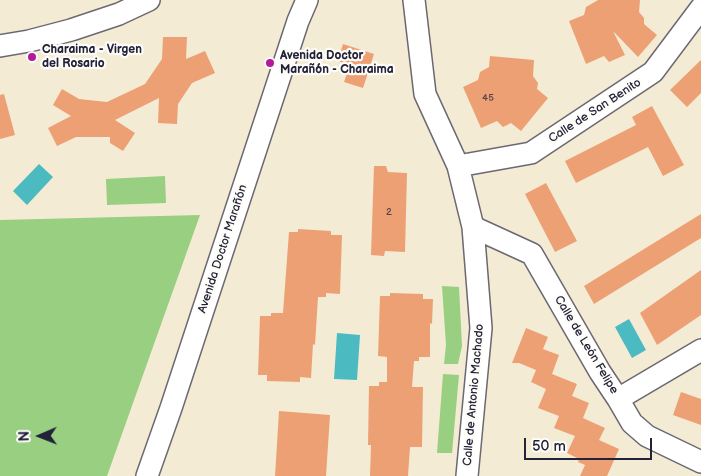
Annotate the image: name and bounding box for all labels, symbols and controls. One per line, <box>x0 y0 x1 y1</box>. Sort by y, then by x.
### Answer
place label: Charaima - Virgen del Rosario <box>42 43 142 71</box>
place label: Avenida Doctor Marañón - Charaima <box>280 49 394 77</box>
marker: Charaima - Virgen del Rosario <box>26 51 38 63</box>
marker: Avenida Doctor Marañón - Charaima <box>264 57 276 69</box>
street label: Calle de San Benito <box>546 76 644 146</box>
house number: 45 <box>482 92 494 104</box>
street label: Avenida Doctor Marañón <box>195 183 251 315</box>
house number: 2 <box>386 206 392 218</box>
street label: Calle de León Felipe <box>551 293 621 397</box>
street label: Calle de Antonio Machado <box>461 323 487 467</box>
north arrow <box>15 411 65 461</box>
scale bar <box>526 428 654 460</box>
text: N <box>16 431 33 442</box>
text: 50 m <box>532 437 566 456</box>

